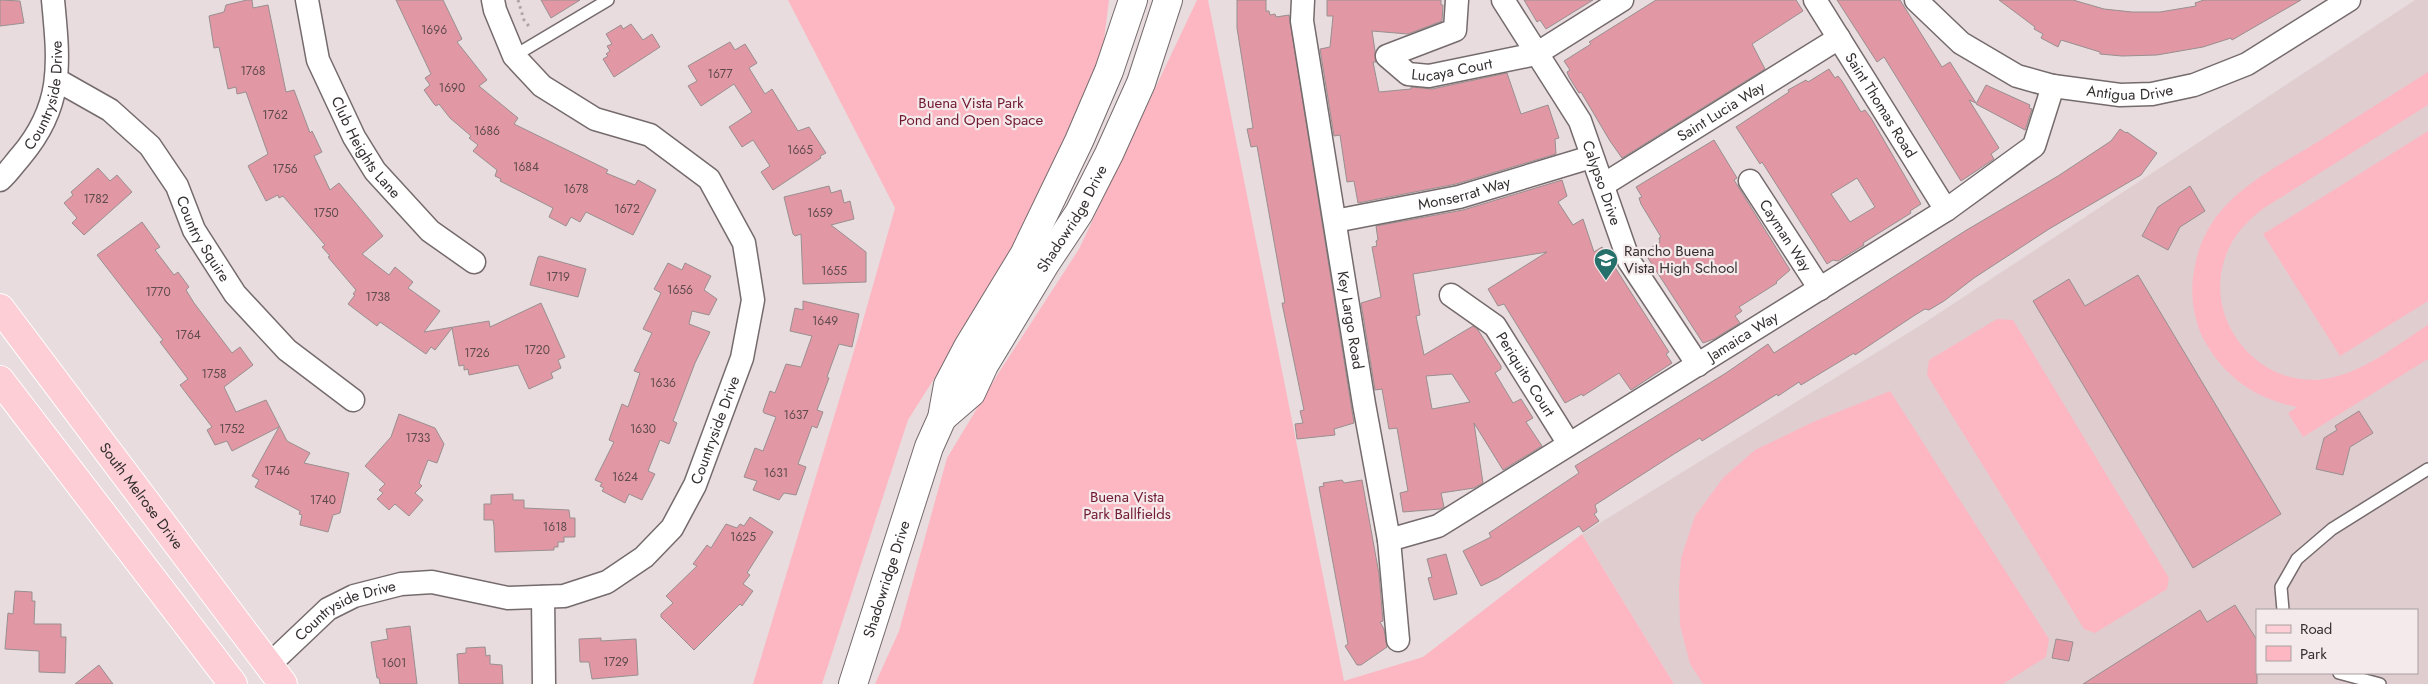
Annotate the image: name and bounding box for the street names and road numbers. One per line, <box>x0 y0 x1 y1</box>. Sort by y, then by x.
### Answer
street label: Countryside Drive <box>18 40 68 155</box>
street label: Saint Thomas Road <box>1839 48 1922 162</box>
street label: Lucaya Court <box>1410 52 1495 87</box>
street label: Saint Lucia Way <box>1673 76 1769 147</box>
street label: Antigua Drive <box>2085 79 2175 106</box>
street label: Club Heights Lane <box>326 93 406 203</box>
street label: Calypso Drive <box>1577 138 1627 228</box>
street label: Shadowridge Drive <box>1031 161 1113 277</box>
street label: Monserrat Way <box>1416 171 1513 216</box>
street label: Country Squire <box>171 192 236 286</box>
street label: Cayman Way <box>1754 195 1817 276</box>
street label: Key Largo Road <box>1332 269 1369 371</box>
street label: Jamaica Way <box>1702 306 1783 368</box>
street label: Periquito Court <box>1490 328 1561 421</box>
street label: Countryside Drive <box>685 373 745 488</box>
street label: South Melrose Drive <box>94 438 189 554</box>
street label: Shadowridge Drive <box>858 518 916 641</box>
street label: Countryside Drive <box>290 575 398 646</box>

